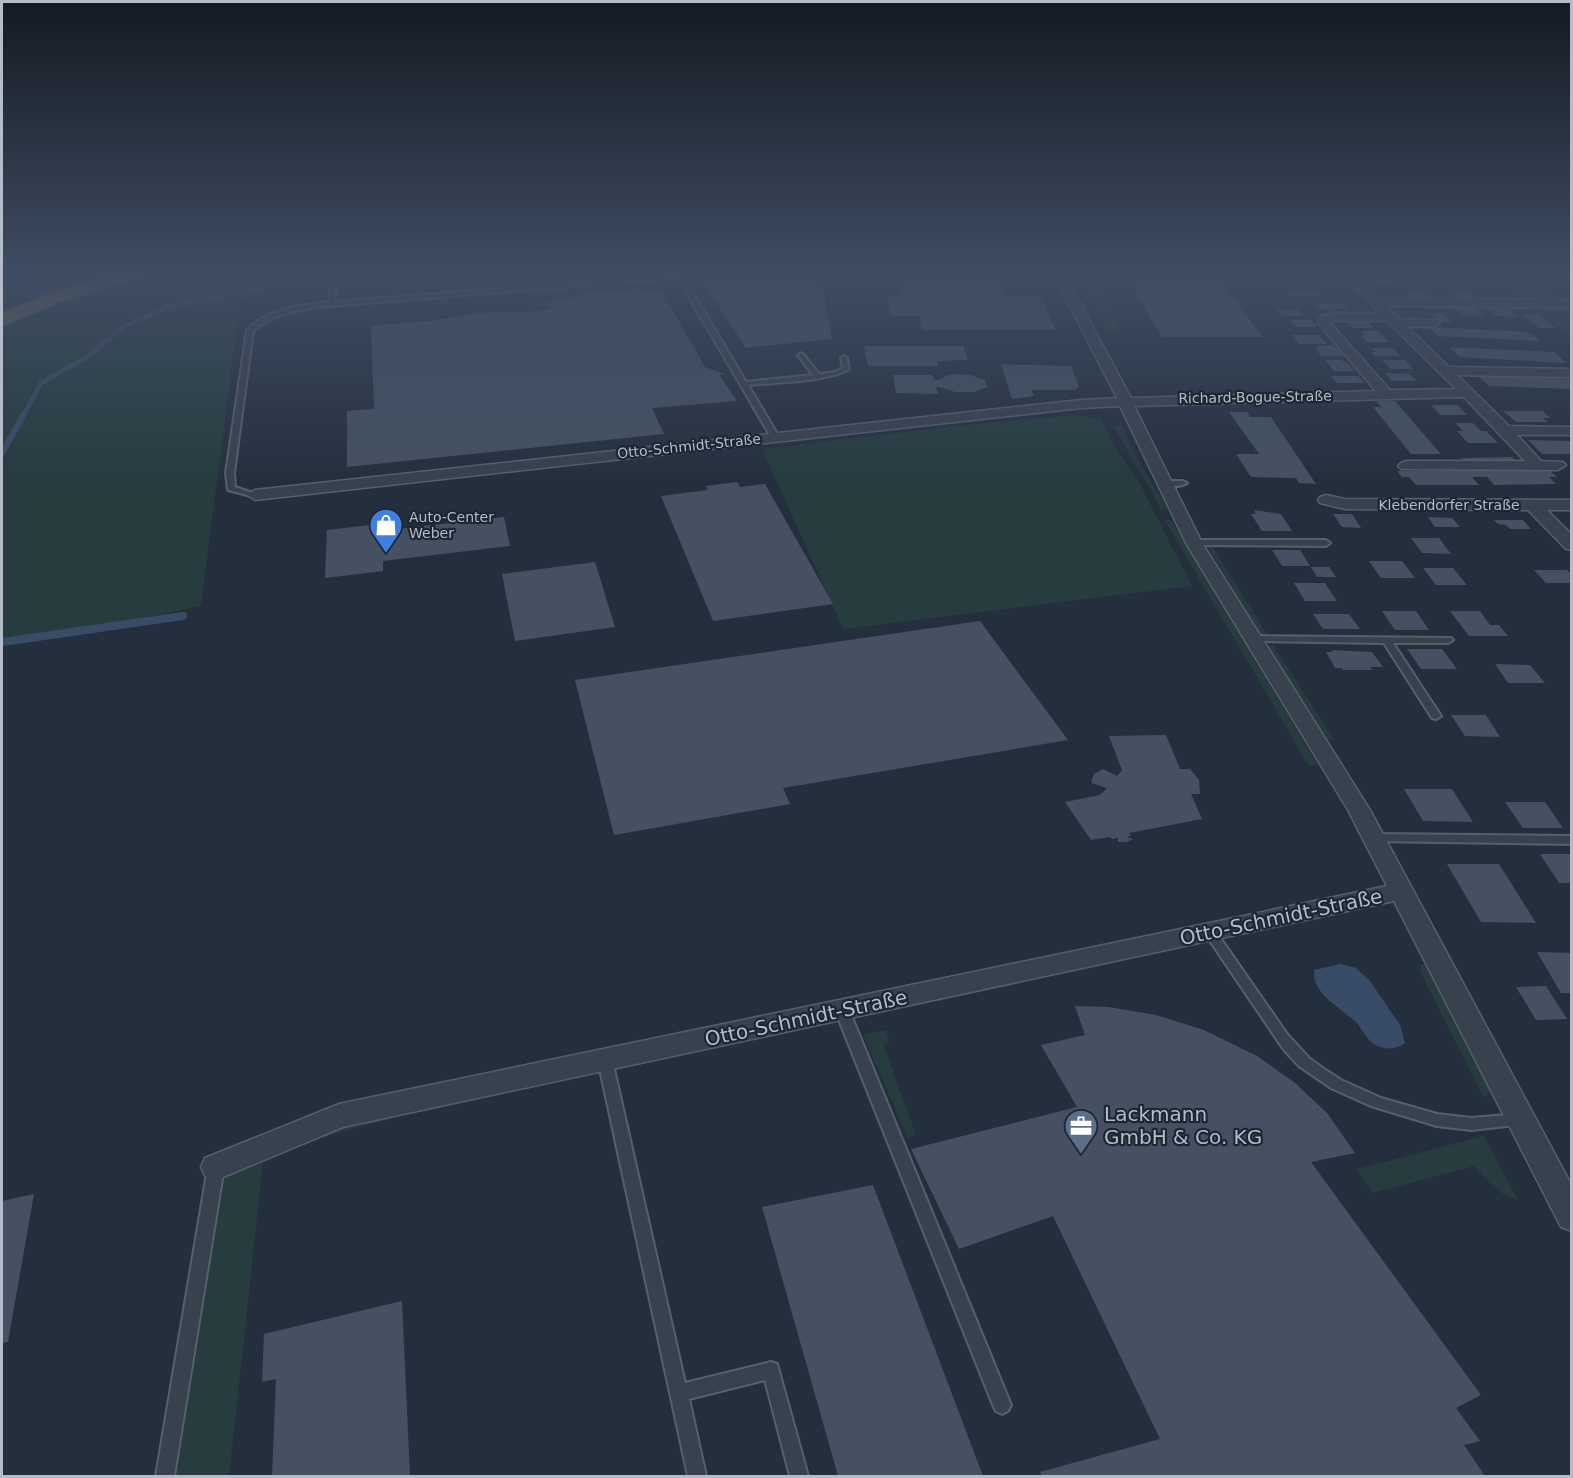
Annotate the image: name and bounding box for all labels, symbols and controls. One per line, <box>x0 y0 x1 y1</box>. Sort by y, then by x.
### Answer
street label: Richard-Bogue-Straße <box>1178 388 1332 406</box>
street label: Otto-Schmidt-Straße <box>616 430 762 462</box>
street label: Klebendorfer Straße <box>1378 497 1520 513</box>
shop icon: Auto-Center Weber <box>368 507 404 554</box>
place label: Auto-Center Weber <box>409 509 494 541</box>
street label: Otto-Schmidt-Straße <box>1178 884 1384 950</box>
street label: Otto-Schmidt-Straße <box>703 985 909 1051</box>
place label: Lackmann GmbH & Co. KG <box>1104 1102 1262 1149</box>
office icon: Lackmann GmbH & Co. KG <box>1063 1108 1099 1155</box>

